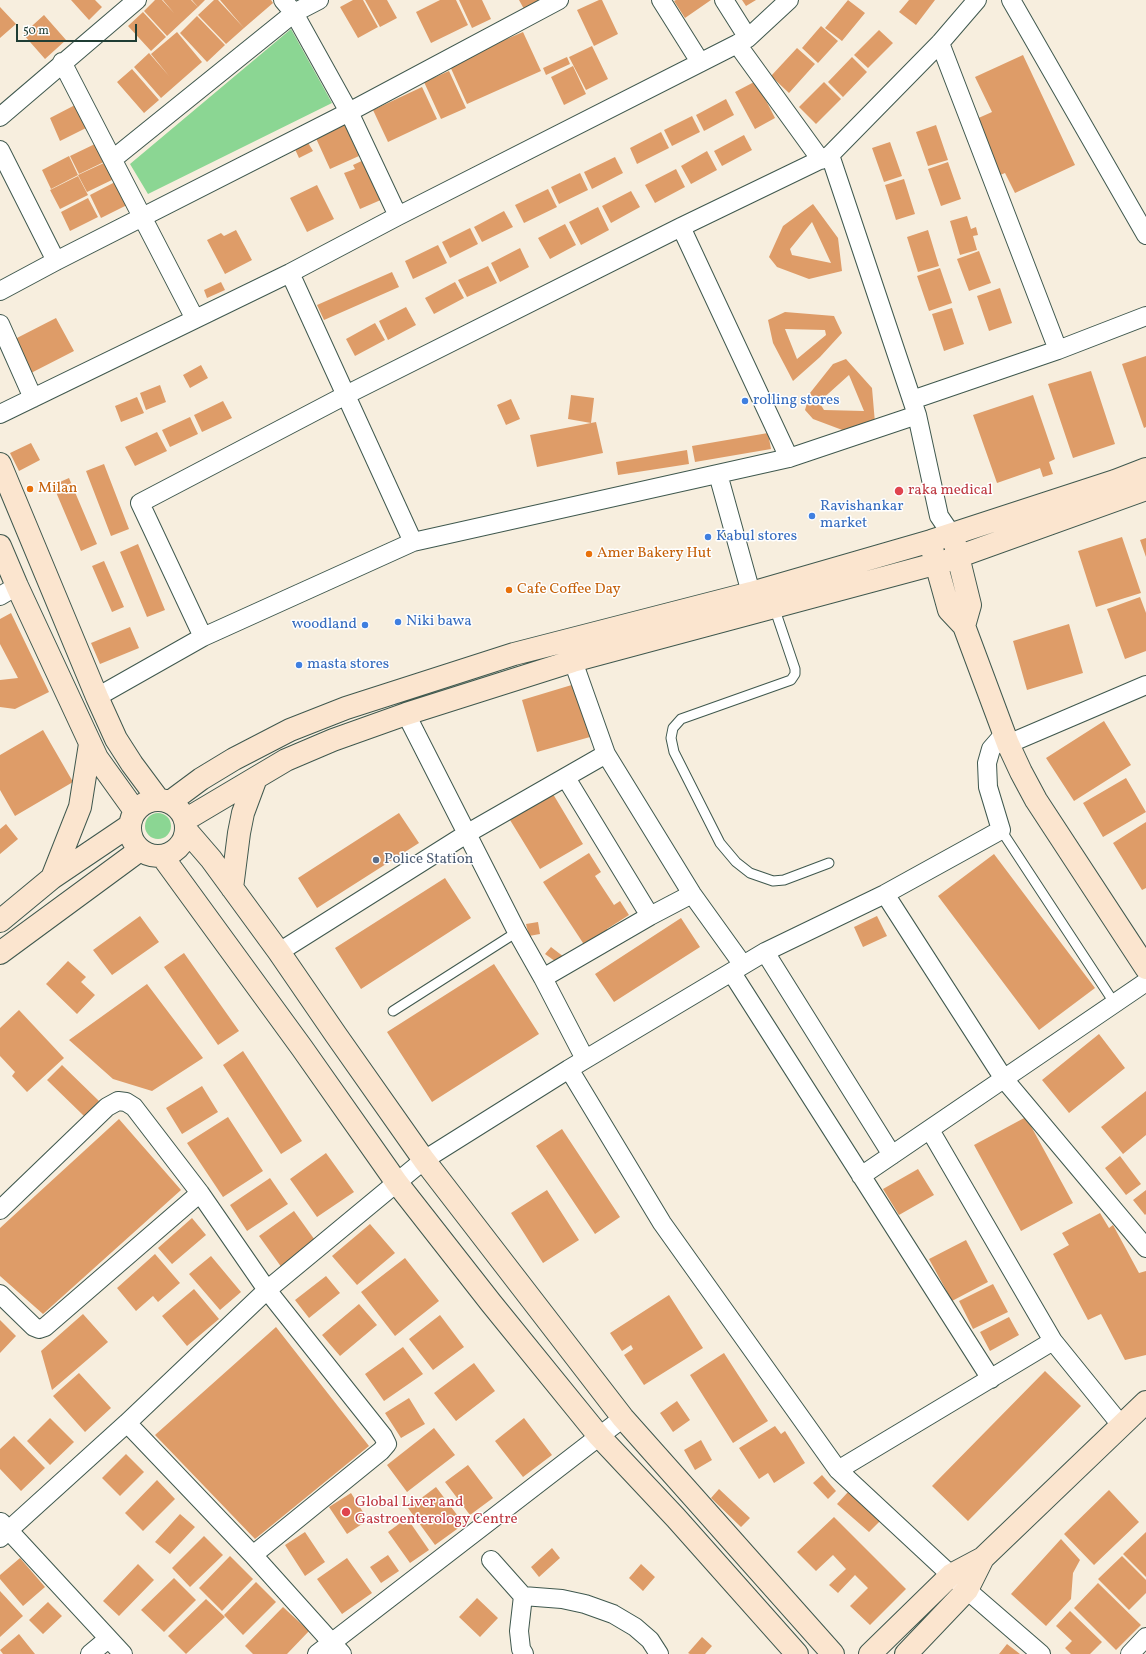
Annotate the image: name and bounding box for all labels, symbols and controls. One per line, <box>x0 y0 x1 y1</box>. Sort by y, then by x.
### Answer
scale bar <box>18 16 139 42</box>
text: 50 m <box>23 23 49 39</box>
place label: rolling stores <box>753 392 840 410</box>
marker: rolling stores <box>740 396 750 406</box>
place label: Milan <box>38 480 77 498</box>
place label: raka medical <box>908 482 992 500</box>
marker: Milan <box>25 484 35 494</box>
marker: raka medical <box>893 485 905 497</box>
place label: Ravishankar market <box>820 498 903 533</box>
marker: Ravishankar market <box>807 511 817 521</box>
place label: Kabul stores <box>716 528 797 546</box>
marker: Kabul stores <box>703 532 713 542</box>
place label: Amer Bakery Hut <box>597 545 712 563</box>
marker: Amer Bakery Hut <box>584 549 594 559</box>
place label: Cafe Coffee Day <box>517 581 621 599</box>
marker: Cafe Coffee Day <box>504 585 514 595</box>
place label: Niki bawa <box>406 613 472 631</box>
place label: woodland <box>292 616 357 634</box>
marker: Niki bawa <box>393 617 403 627</box>
marker: woodland <box>360 620 370 630</box>
place label: masta stores <box>307 656 389 674</box>
marker: masta stores <box>294 660 304 670</box>
place label: Police Station <box>384 851 474 869</box>
marker: Police Station <box>371 855 381 865</box>
place label: Global Liver and Gastroenterology Centre <box>355 1494 518 1529</box>
marker: Global Liver and Gastroenterology Centre <box>340 1506 352 1518</box>

